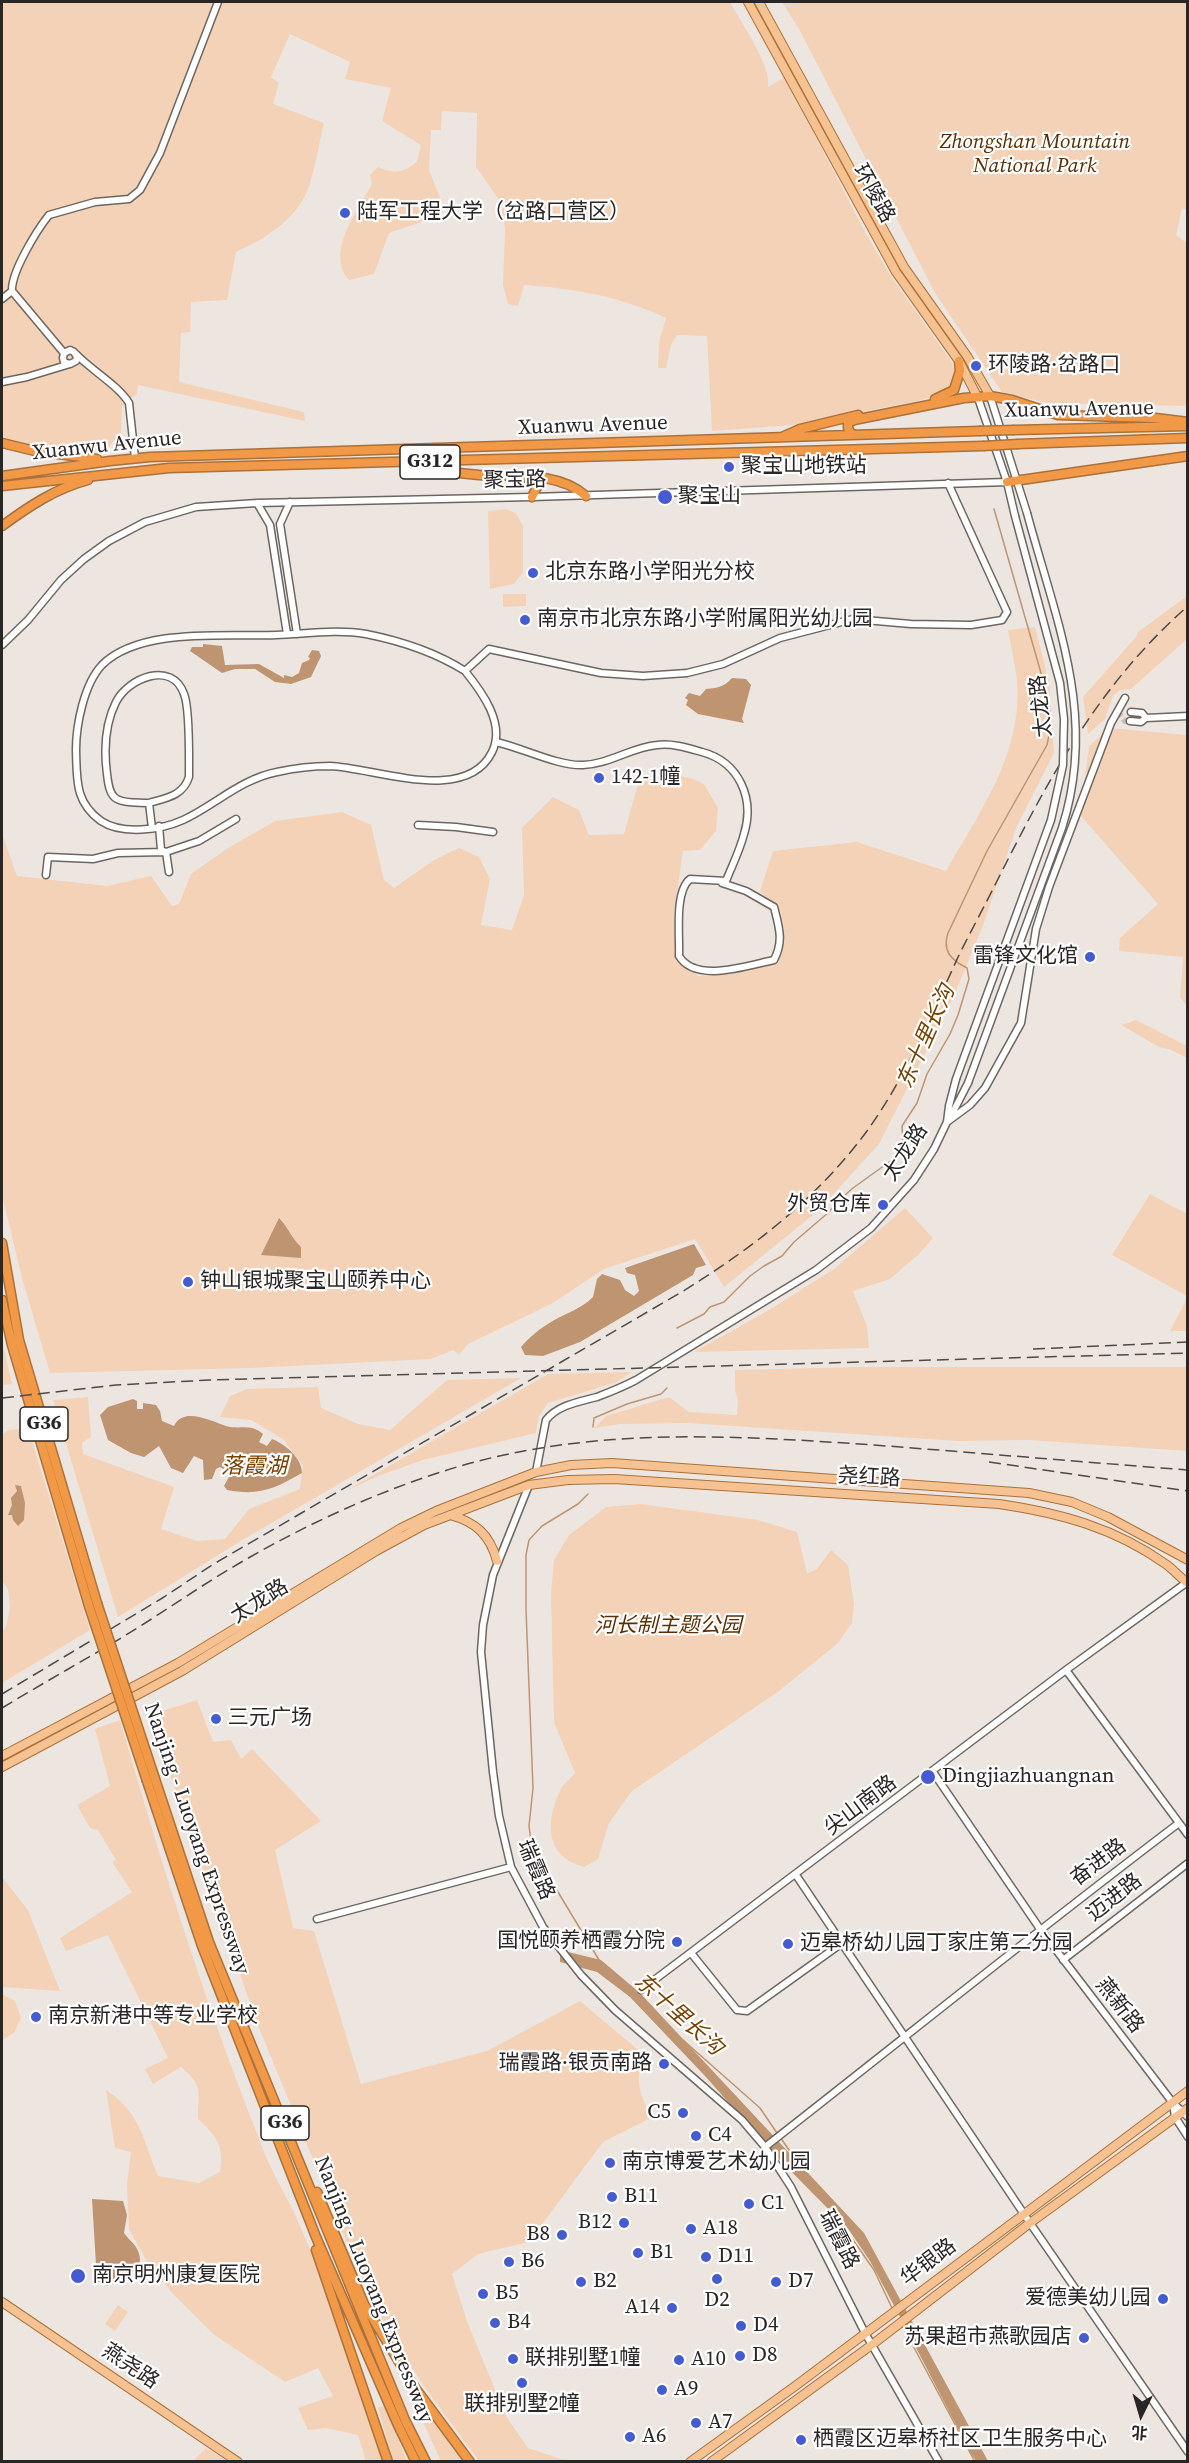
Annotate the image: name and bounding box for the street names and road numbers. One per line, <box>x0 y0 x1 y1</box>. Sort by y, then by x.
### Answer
street label: 环陵路 <box>847 160 899 228</box>
street label: Xuanwu Avenue <box>1004 396 1154 424</box>
street label: Xuanwu Avenue <box>518 411 668 441</box>
street label: Xuanwu Avenue <box>31 426 183 466</box>
road number: G312 <box>400 445 460 479</box>
street label: 聚宝路 <box>483 468 547 494</box>
street label: 太龙路 <box>1026 673 1058 739</box>
street label: 太龙路 <box>878 1120 934 1186</box>
road number: G36 <box>20 1407 68 1441</box>
street label: 尧红路 <box>837 1464 901 1492</box>
street label: 太龙路 <box>227 1575 293 1629</box>
street label: Nanjing - Luoyang Expressway <box>138 1700 254 1978</box>
street label: 尖山南路 <box>820 1771 902 1841</box>
street label: 奋进路 <box>1066 1834 1132 1892</box>
street label: 瑞霞路 <box>511 1836 559 1904</box>
street label: 迈进路 <box>1082 1869 1148 1927</box>
street label: 燕新路 <box>1090 1973 1148 2039</box>
road number: G36 <box>261 2106 309 2140</box>
street label: Nanjing - Luoyang Expressway <box>308 2153 438 2427</box>
street label: 瑞霞路 <box>812 2206 864 2274</box>
street label: 华银路 <box>896 2234 962 2292</box>
street label: 燕尧路 <box>97 2339 163 2395</box>

